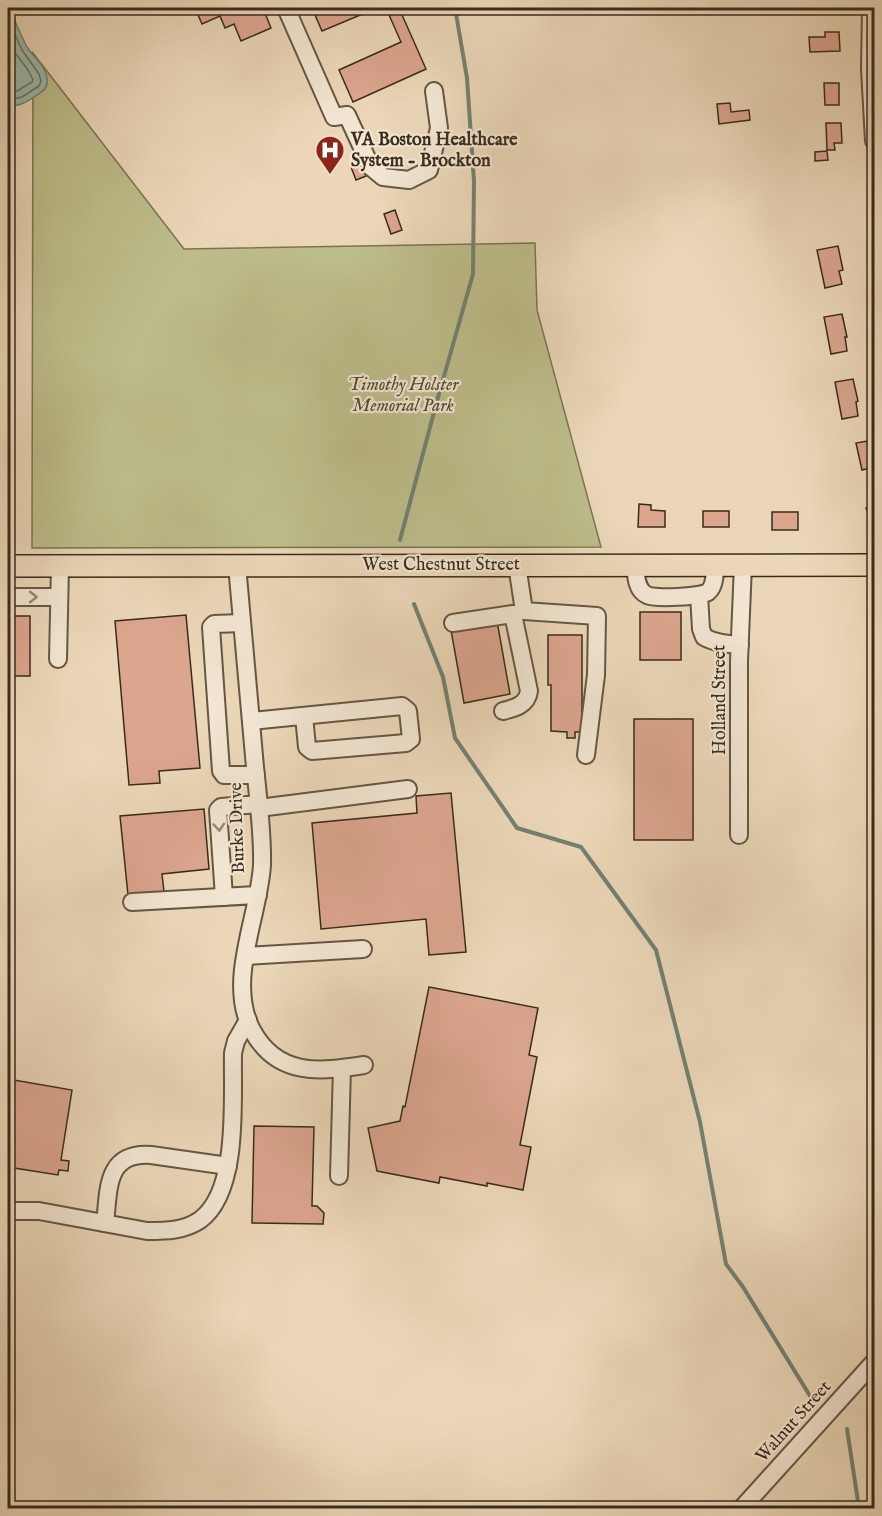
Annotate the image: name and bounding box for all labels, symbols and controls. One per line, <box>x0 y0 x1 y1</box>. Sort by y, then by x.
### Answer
place label: VA Boston Healthcare System - Brockton <box>350 129 518 173</box>
hospital icon: VA Boston Healthcare System - Brockton <box>314 134 346 176</box>
park label: Timothy Holster Memorial Park <box>348 374 459 418</box>
street label: West Chestnut Street <box>362 554 520 577</box>
one-way arrow <box>29 591 38 603</box>
street label: Holland Street <box>709 645 732 755</box>
street label: Burke Drive <box>225 782 251 874</box>
one-way arrow <box>213 822 226 831</box>
street label: Walnut Street <box>751 1376 837 1468</box>

